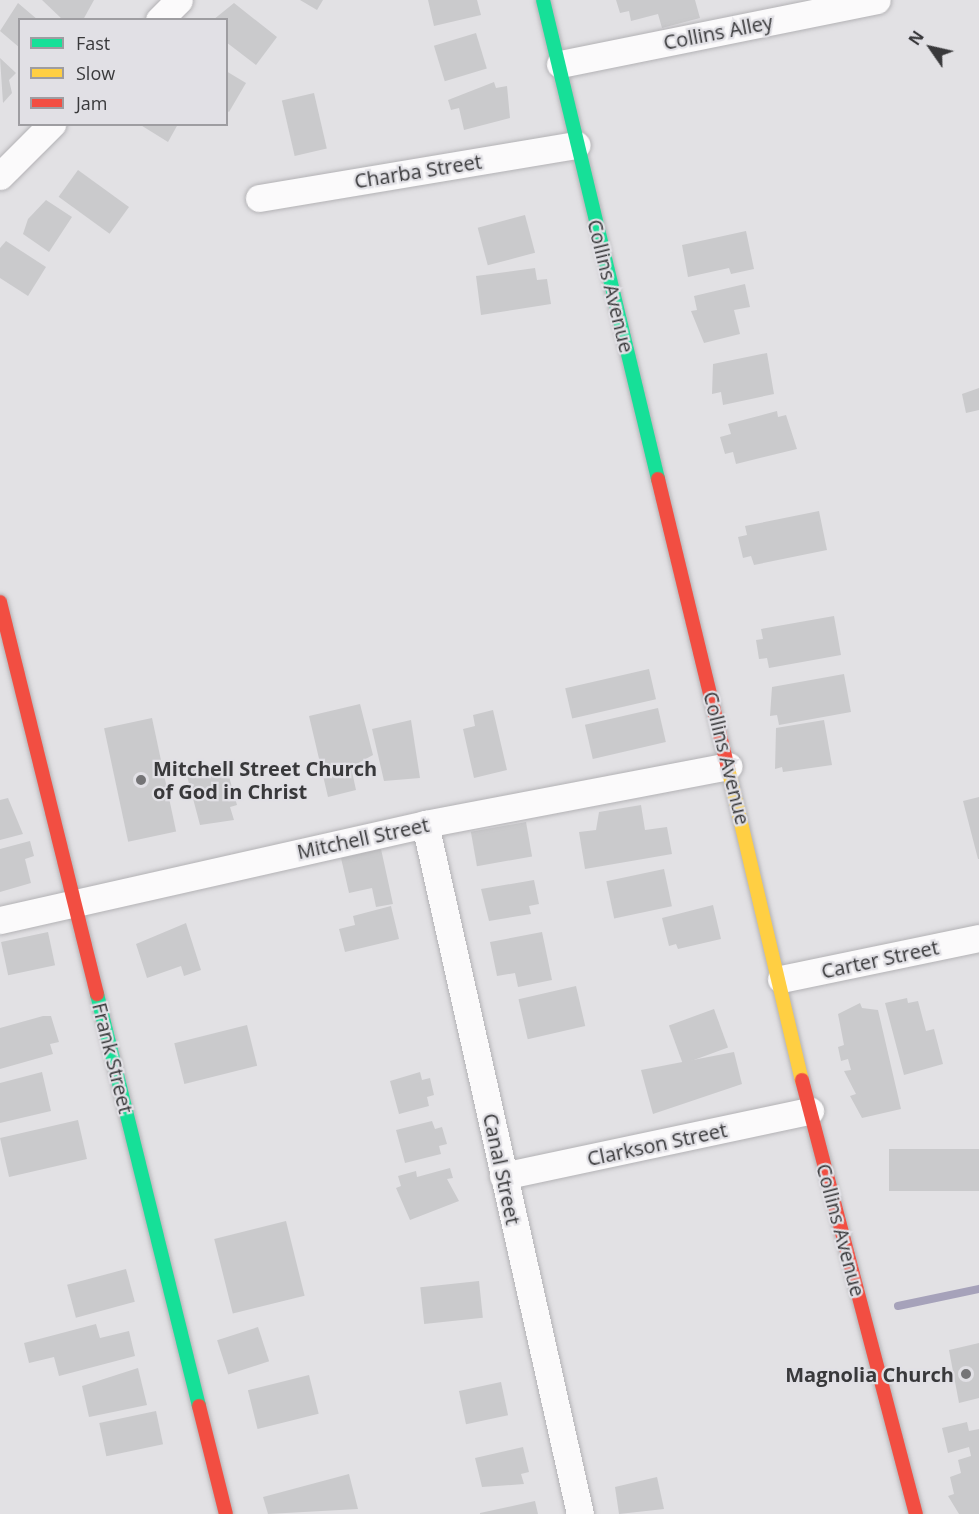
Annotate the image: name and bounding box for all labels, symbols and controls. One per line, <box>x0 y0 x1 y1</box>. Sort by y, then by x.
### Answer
street label: Collins Alley <box>661 10 775 54</box>
legend <box>18 18 228 126</box>
north arrow <box>901 18 961 78</box>
text: N <box>903 26 929 49</box>
text: Fast <box>76 31 110 55</box>
text: Slow <box>76 61 115 85</box>
text: Jam <box>76 91 108 115</box>
street label: Charba Street <box>353 149 483 193</box>
street label: Collins Avenue <box>583 217 639 355</box>
street label: Collins Avenue <box>699 689 755 827</box>
place label: Mitchell Street Church of God in Christ <box>153 756 377 803</box>
marker: Mitchell Street Church of God in Christ <box>134 773 148 787</box>
street label: Mitchell Street <box>295 812 431 864</box>
street label: Carter Street <box>819 935 941 983</box>
street label: Frank Street <box>88 1000 138 1116</box>
street label: Canal Street <box>478 1111 526 1227</box>
street label: Clarkson Street <box>585 1117 729 1171</box>
street label: Collins Avenue <box>812 1161 870 1299</box>
place label: Magnolia Church <box>785 1362 954 1386</box>
marker: Magnolia Church <box>959 1367 973 1381</box>

